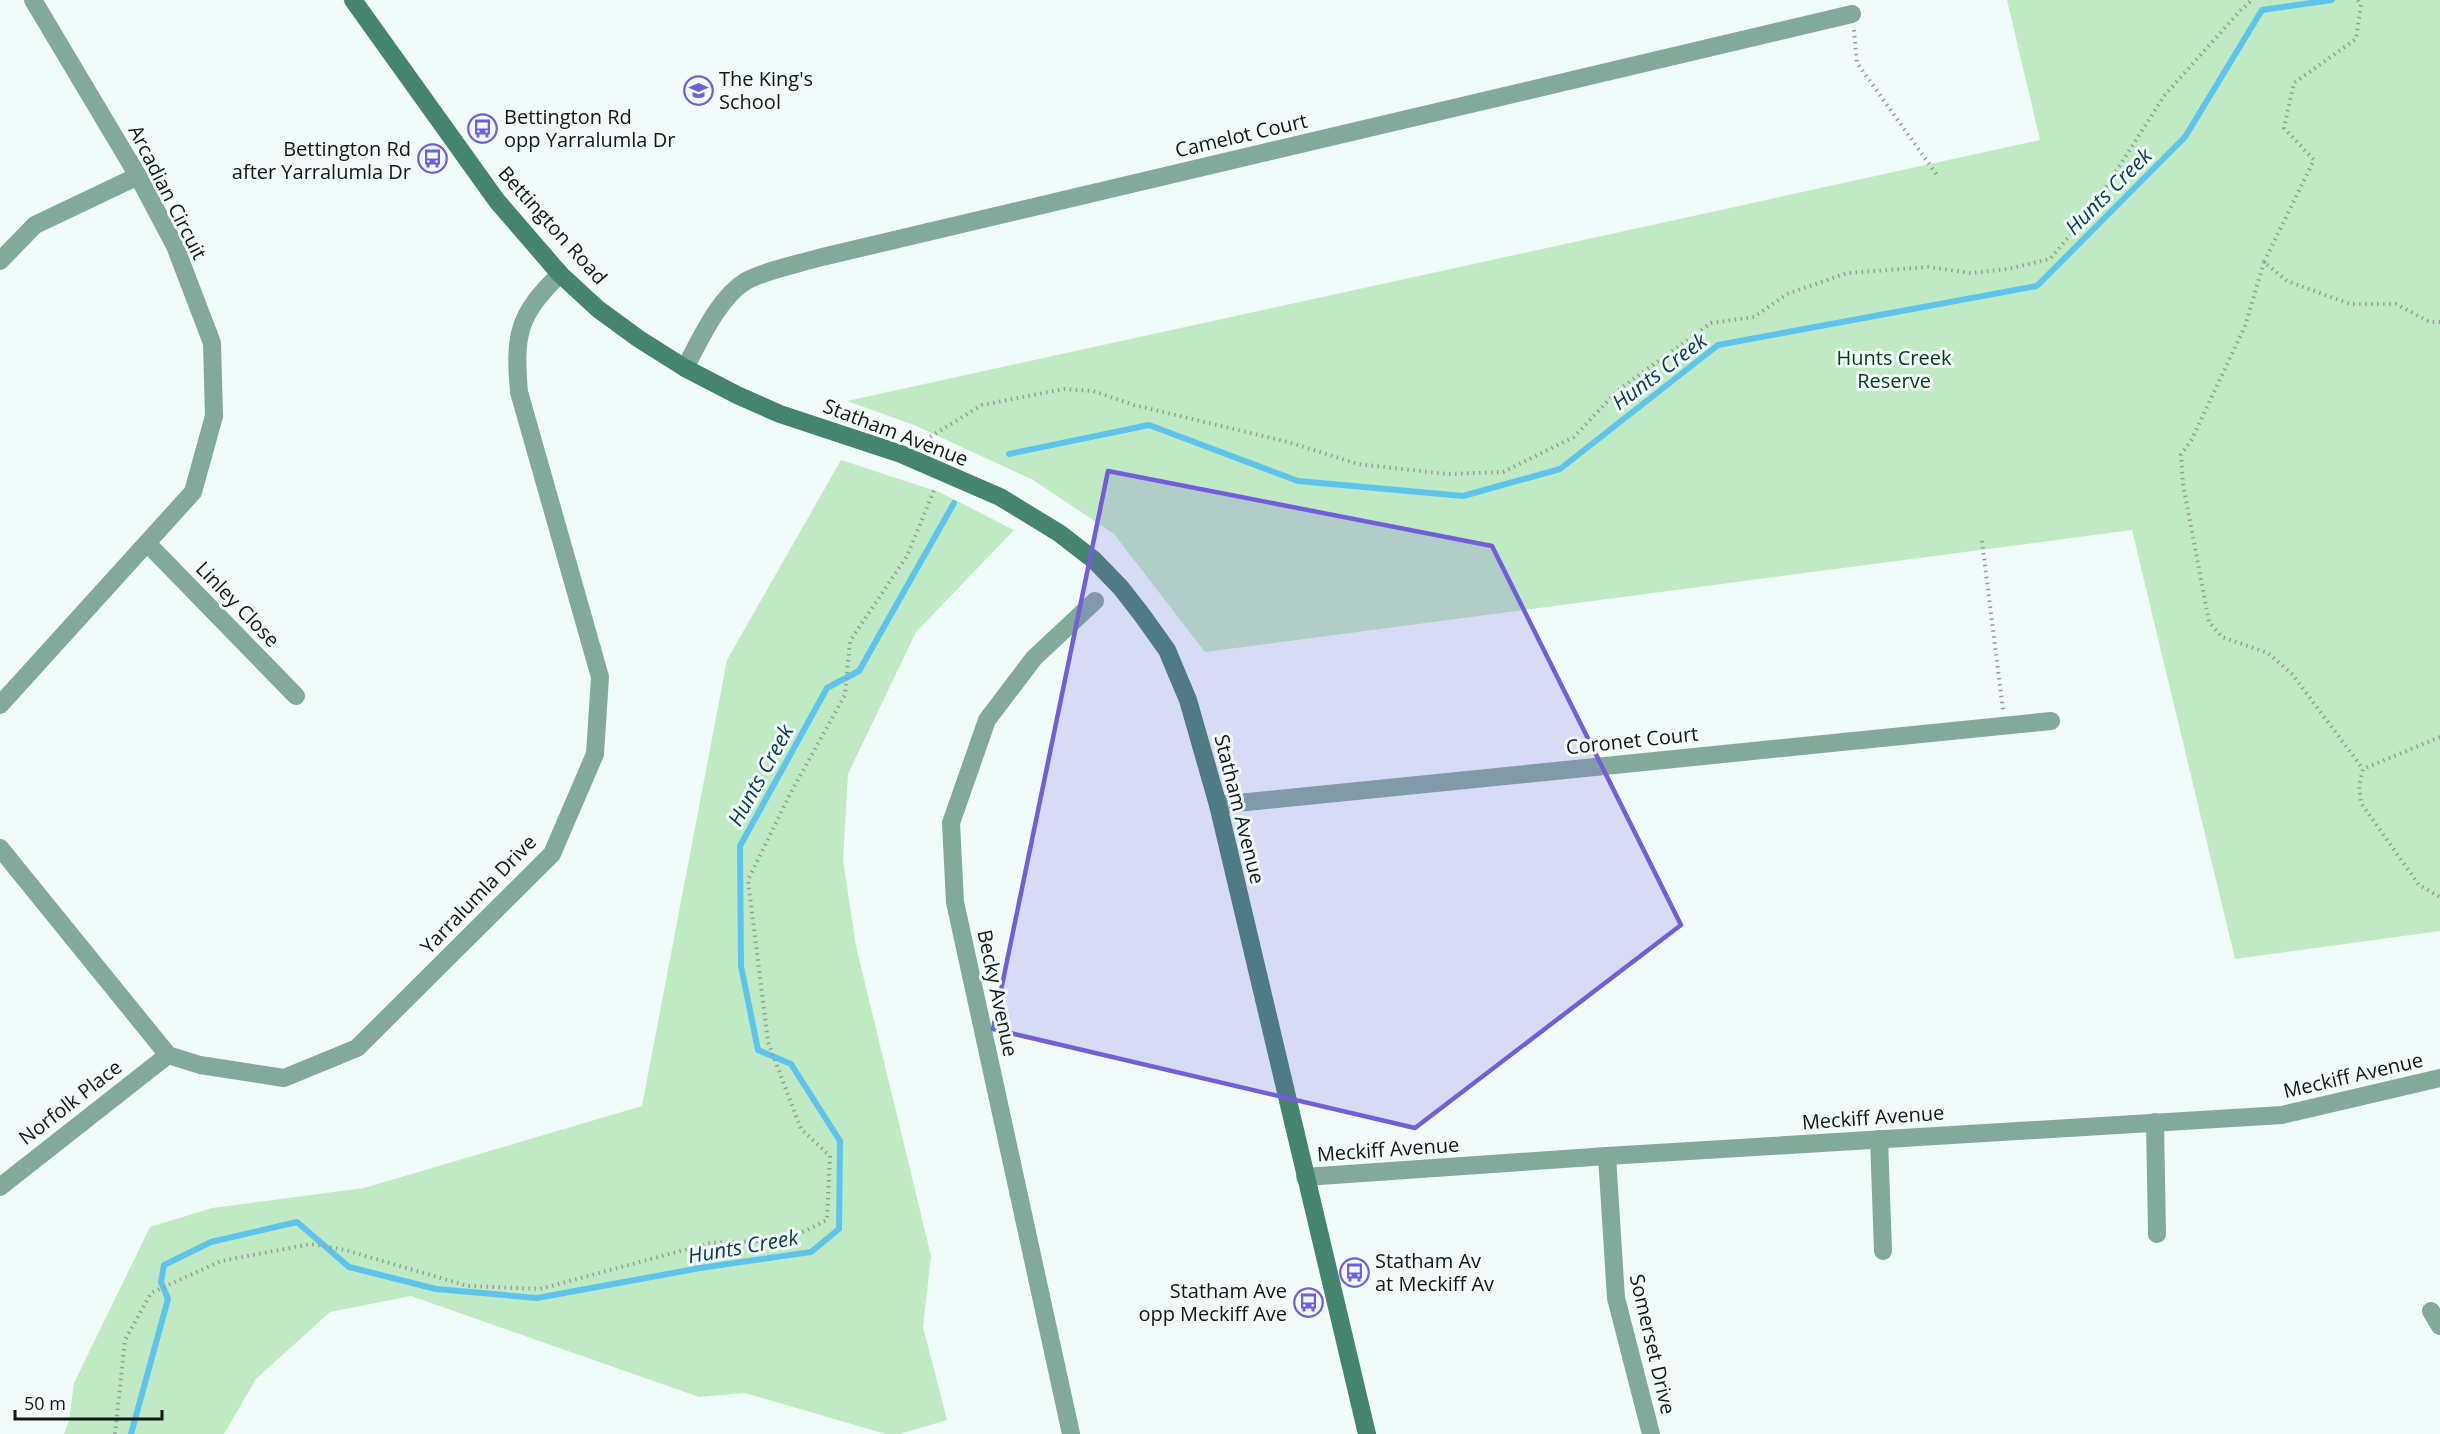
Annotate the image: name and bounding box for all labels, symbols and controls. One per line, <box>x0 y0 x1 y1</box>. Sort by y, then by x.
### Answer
place label: The King's School <box>719 65 813 115</box>
school or university icon: The King's School <box>682 74 714 106</box>
place label: Bettington Rd opp Yarralumla Dr <box>504 103 675 153</box>
street label: Camelot Court <box>1172 107 1310 163</box>
bus stop icon: Bettington Rd opp Yarralumla Dr <box>467 112 499 144</box>
street label: Arcadian Circuit <box>123 120 213 264</box>
place label: Bettington Rd after Yarralumla Dr <box>232 135 411 185</box>
water label: Hunts Creek <box>2059 141 2158 240</box>
bus stop icon: Bettington Rd after Yarralumla Dr <box>416 143 448 175</box>
street label: Bettington Road <box>492 160 614 290</box>
water label: Hunts Creek <box>1606 326 1713 416</box>
park label: Hunts Creek Reserve <box>1837 344 1952 394</box>
street label: Statham Avenue <box>820 392 972 472</box>
street label: Linley Close <box>190 555 286 653</box>
water label: Hunts Creek <box>721 719 800 831</box>
street label: Coronet Court <box>1565 720 1699 760</box>
street label: Statham Avenue <box>1208 731 1272 887</box>
street label: Yarralumla Drive <box>414 829 542 959</box>
street label: Becky Avenue <box>971 927 1025 1059</box>
street label: Meckiff Avenue <box>2280 1046 2426 1104</box>
street label: Norfolk Place <box>13 1053 127 1151</box>
street label: Meckiff Avenue <box>1801 1099 1945 1135</box>
street label: Meckiff Avenue <box>1316 1131 1460 1167</box>
water label: Hunts Creek <box>686 1222 801 1269</box>
place label: Statham Av at Meckiff Av <box>1375 1247 1494 1297</box>
bus stop icon: Statham Av at Meckiff Av <box>1338 1256 1370 1288</box>
street label: Somerset Drive <box>1624 1271 1682 1417</box>
place label: Statham Ave opp Meckiff Ave <box>1138 1277 1287 1327</box>
bus stop icon: Statham Ave opp Meckiff Ave <box>1292 1286 1324 1318</box>
scale bar <box>15 1383 162 1421</box>
text: 50 m <box>24 1391 66 1415</box>

